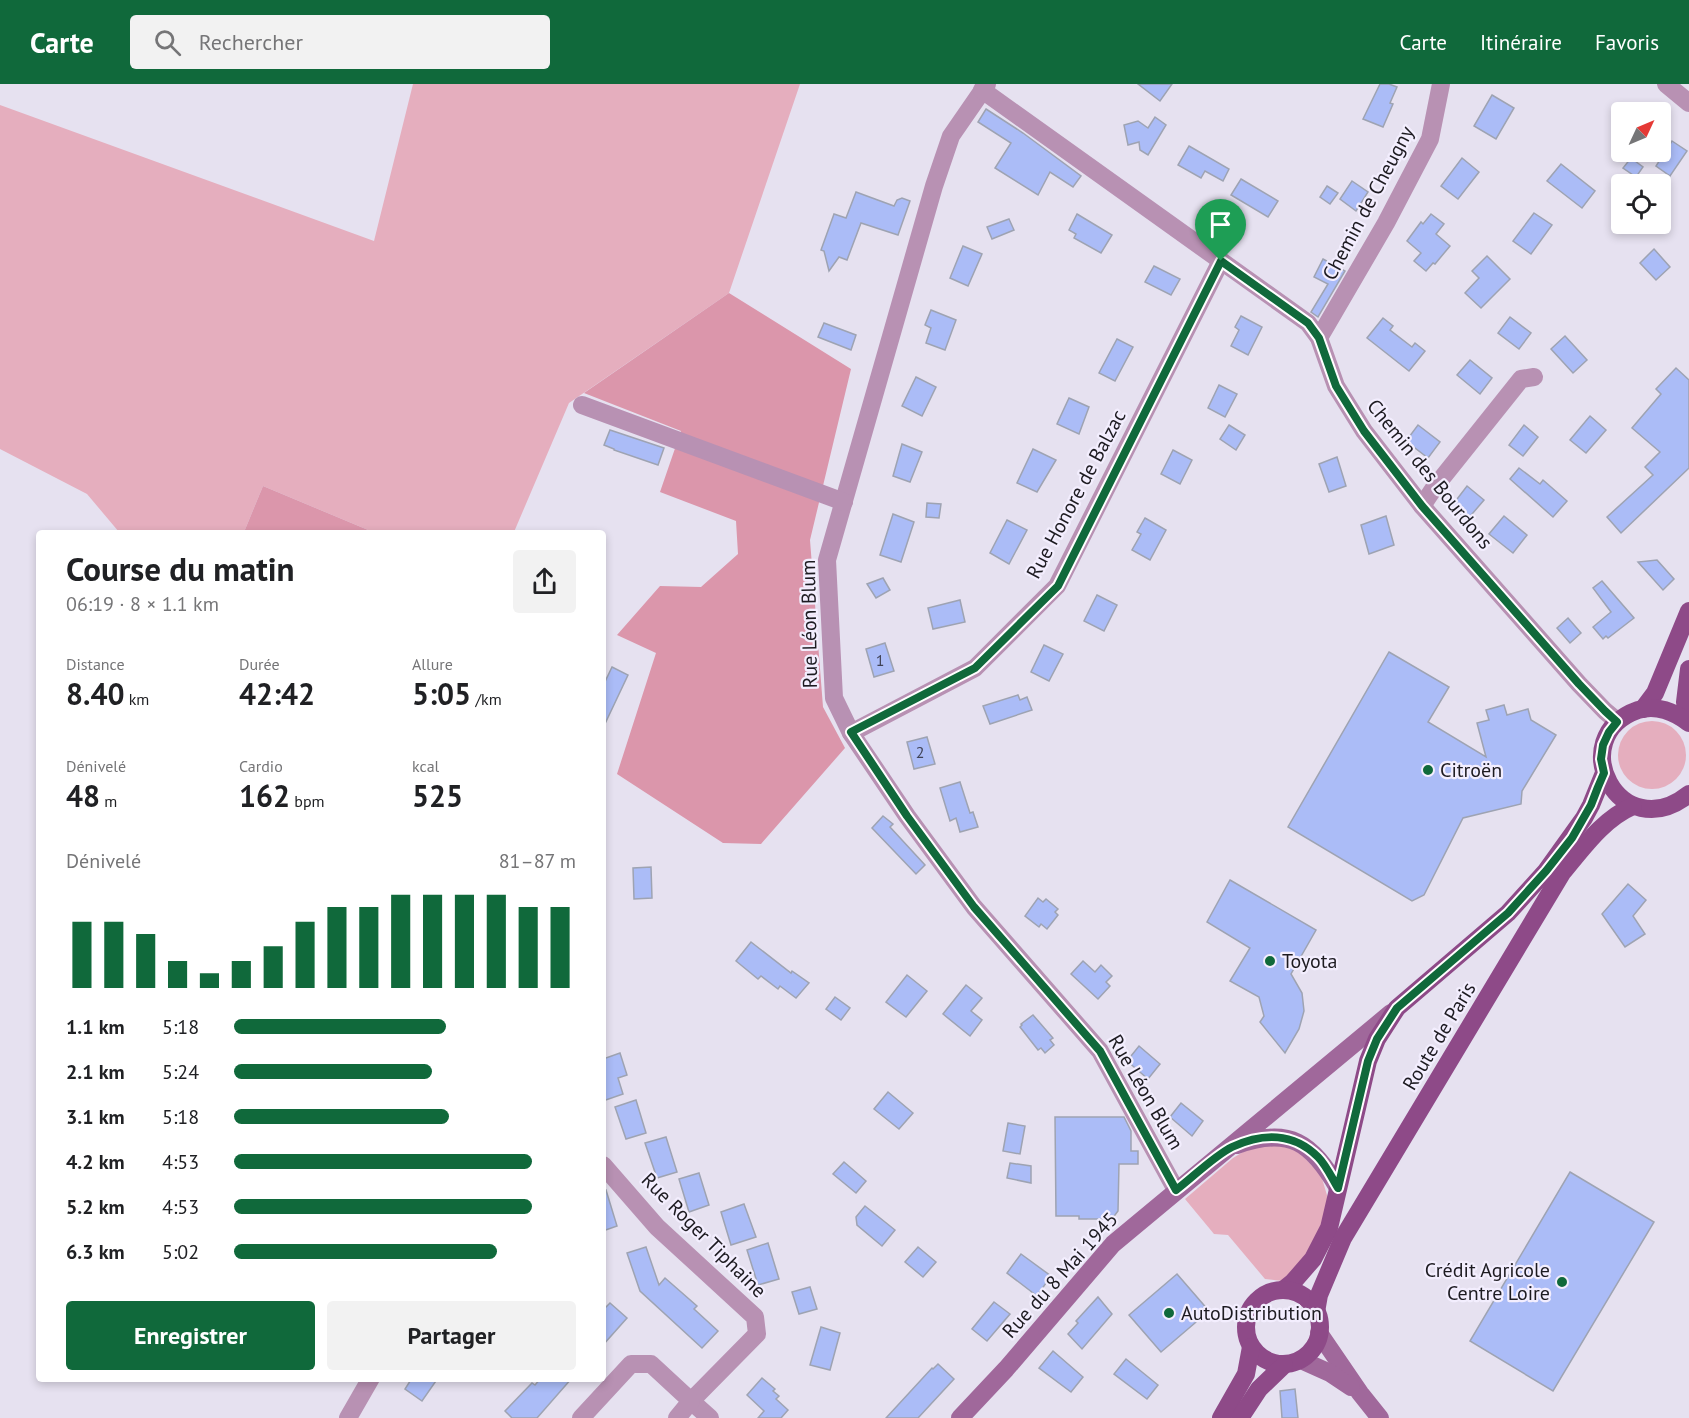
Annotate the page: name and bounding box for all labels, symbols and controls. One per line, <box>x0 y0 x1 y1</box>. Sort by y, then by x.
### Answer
search box <box>130 15 550 69</box>
text: Carte <box>30 24 94 61</box>
icon: search <box>151 26 184 59</box>
text: Rechercher <box>199 28 303 56</box>
text: Carte <box>1400 29 1447 56</box>
text: Itinéraire <box>1480 29 1562 56</box>
text: Favoris <box>1595 29 1659 56</box>
north arrow <box>1611 102 1671 162</box>
map controls <box>1611 102 1671 234</box>
street label: Chemin de Cheugny <box>1316 121 1420 285</box>
button: locate <box>1611 174 1671 234</box>
pin <box>1195 199 1246 261</box>
icon: arrive <box>1204 208 1237 241</box>
street label: Chemin des Bourdons <box>1361 394 1499 554</box>
street label: Rue Honore de Balzac <box>1020 405 1132 583</box>
text: Course du matin <box>66 547 295 590</box>
button: share <box>513 550 576 613</box>
street label: Rue Léon Blum <box>795 559 823 689</box>
text: 06:19 · 8 × 1.1 km <box>66 591 219 617</box>
house number: 1 <box>876 650 884 670</box>
text: Distance <box>66 654 125 674</box>
text: Durée <box>239 654 280 674</box>
text: Allure <box>412 654 453 674</box>
text: 8.40 <box>66 674 124 713</box>
text: 42:42 <box>239 674 315 713</box>
text: 5:05 <box>412 674 471 713</box>
text: km <box>124 689 149 709</box>
text: /km <box>471 689 502 709</box>
house number: 2 <box>916 742 924 762</box>
text: Dénivelé <box>66 756 126 776</box>
text: Cardio <box>239 756 283 776</box>
text: kcal <box>412 756 439 776</box>
place label: Citroën <box>1440 757 1502 783</box>
marker: Citroën <box>1421 763 1435 777</box>
text: 48 <box>66 776 100 815</box>
text: 162 <box>239 776 290 815</box>
text: 525 <box>412 776 463 815</box>
text: m <box>100 791 117 811</box>
text: bpm <box>290 791 325 811</box>
text: Dénivelé <box>66 848 141 874</box>
text: 81–87 m <box>499 848 576 874</box>
place label: Toyota <box>1282 948 1338 974</box>
marker: Toyota <box>1263 954 1277 968</box>
street label: Route de Paris <box>1397 977 1481 1095</box>
text: 1.1 km <box>66 1014 125 1040</box>
text: 5:18 <box>162 1014 199 1040</box>
street label: Rue Léon Blum <box>1103 1030 1189 1154</box>
text: 2.1 km <box>66 1059 125 1085</box>
text: 5:24 <box>162 1059 199 1085</box>
text: 3.1 km <box>66 1104 125 1130</box>
text: 5:18 <box>162 1104 199 1130</box>
text: 4.2 km <box>66 1149 125 1175</box>
text: 4:53 <box>162 1149 199 1175</box>
street label: Rue Roger Tiphaine <box>636 1167 772 1303</box>
text: 5.2 km <box>66 1194 125 1220</box>
text: 4:53 <box>162 1194 199 1220</box>
street label: Rue du 8 Mai 1945 <box>996 1206 1124 1344</box>
text: 6.3 km <box>66 1239 125 1265</box>
text: 5:02 <box>162 1239 199 1265</box>
place label: Crédit Agricole Centre Loire <box>1425 1257 1550 1306</box>
marker: Crédit Agricole Centre Loire <box>1555 1275 1569 1289</box>
place label: AutoDistribution <box>1181 1300 1322 1326</box>
button: Enregistrer <box>66 1301 315 1370</box>
button: Partager <box>327 1301 576 1370</box>
marker: AutoDistribution <box>1162 1306 1176 1320</box>

